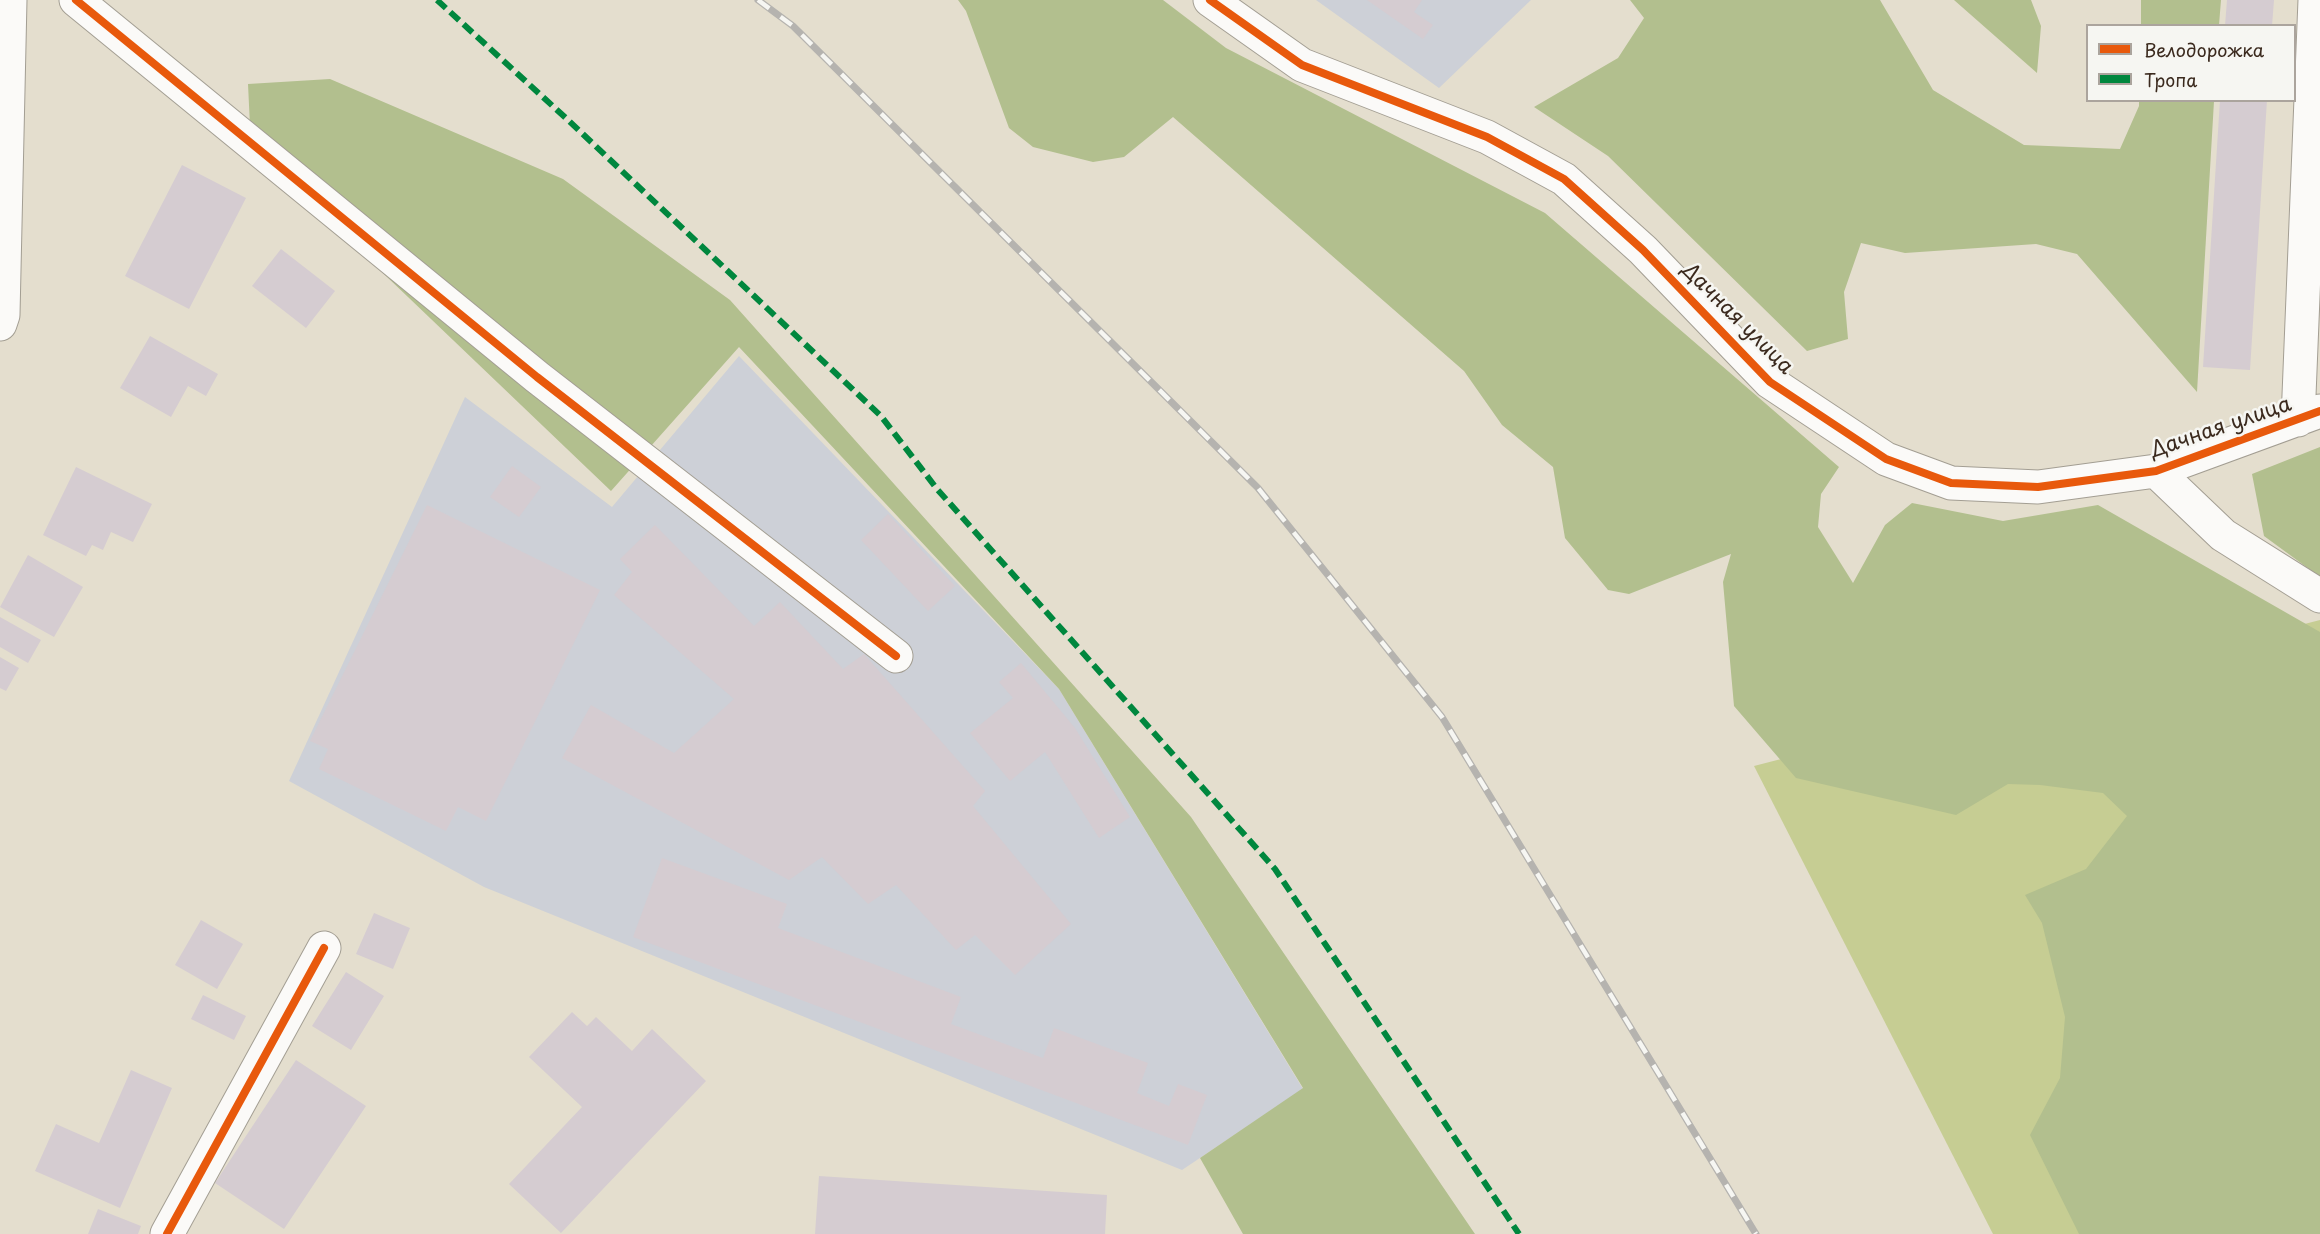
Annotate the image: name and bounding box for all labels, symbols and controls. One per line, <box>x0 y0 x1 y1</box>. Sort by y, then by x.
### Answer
legend <box>2086 24 2296 102</box>
text: Велодорожка <box>2144 36 2264 63</box>
text: Тропа <box>2144 66 2197 93</box>
street label: Дачная улица <box>1676 258 1798 380</box>
street label: Дачная улица <box>2147 392 2295 464</box>

